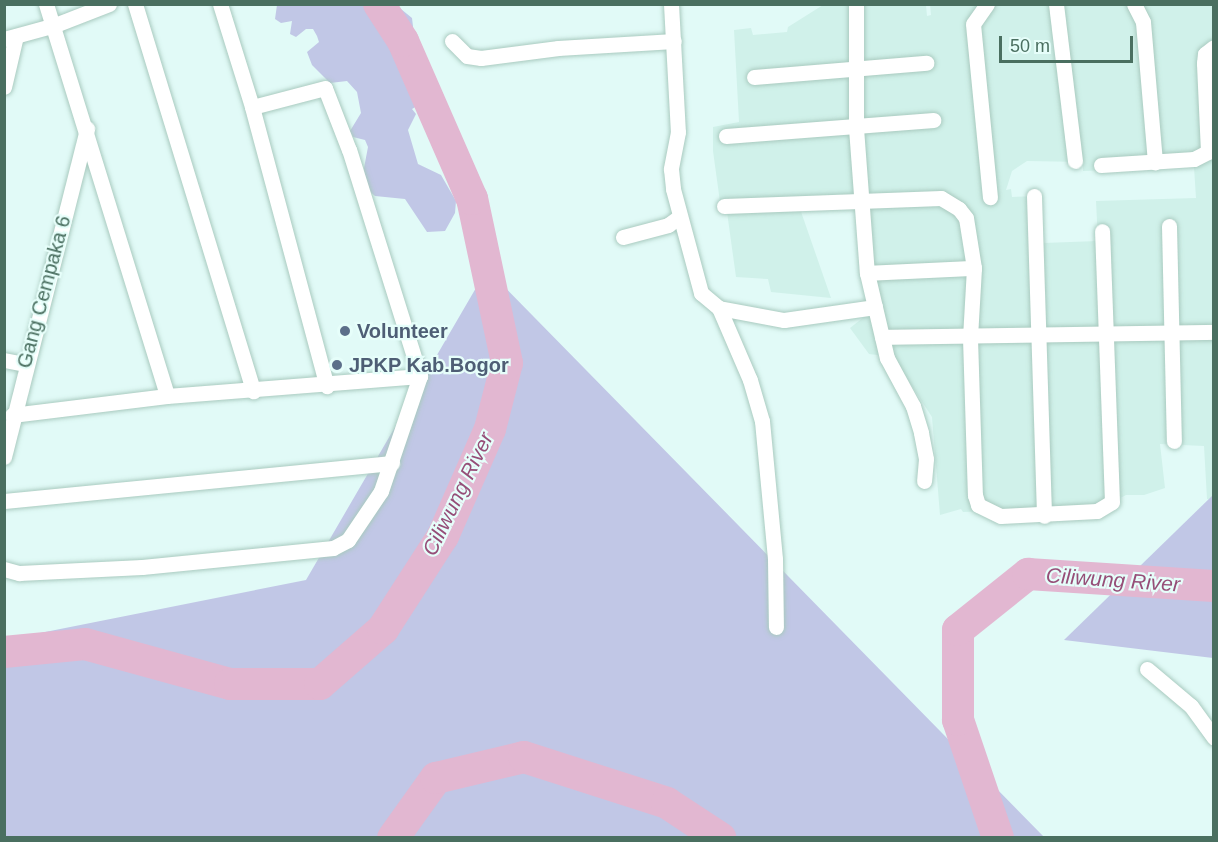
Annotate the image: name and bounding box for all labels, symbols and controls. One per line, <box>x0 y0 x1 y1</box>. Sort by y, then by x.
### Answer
scale bar <box>1002 24 1136 62</box>
text: 50 m <box>1010 36 1050 56</box>
street label: Gang Cempaka 6 <box>12 213 76 371</box>
place label: Volunteer <box>357 319 448 343</box>
marker: Volunteer <box>338 324 352 338</box>
place label: JPKP Kab.Bogor <box>349 353 509 377</box>
marker: JPKP Kab.Bogor <box>330 358 344 372</box>
water label: Ciliwung River <box>417 428 499 560</box>
water label: Ciliwung River <box>1045 563 1181 597</box>

